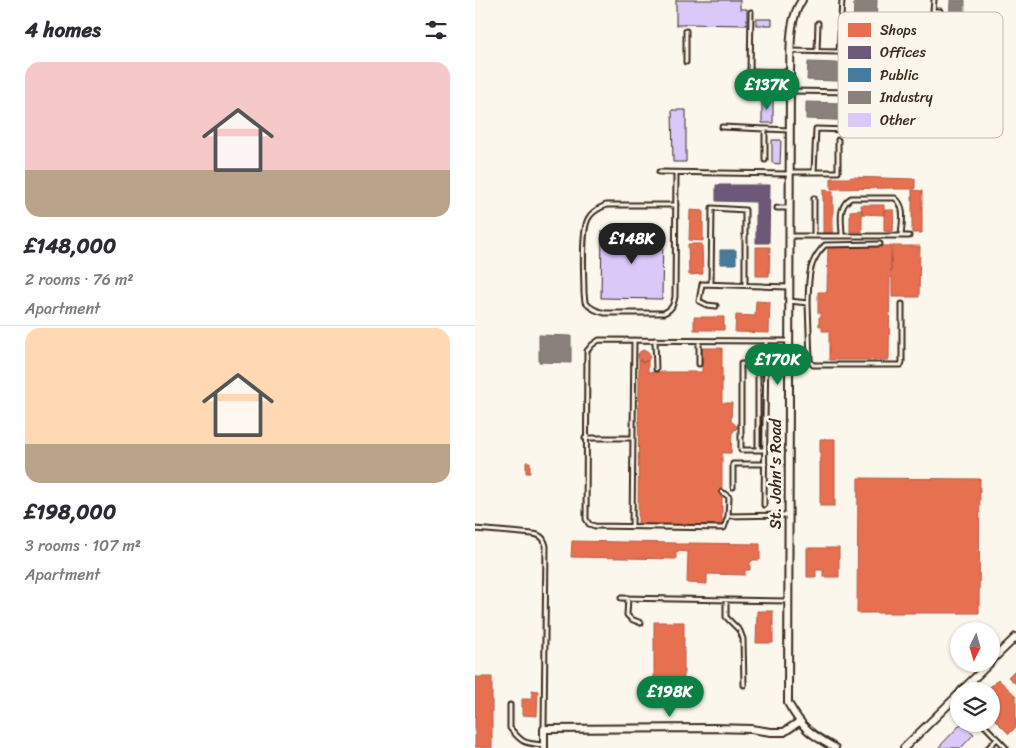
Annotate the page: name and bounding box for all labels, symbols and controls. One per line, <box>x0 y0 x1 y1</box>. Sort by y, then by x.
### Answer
text: 4 homes <box>25 11 101 49</box>
legend <box>838 12 1003 138</box>
icon: filters <box>422 16 450 44</box>
text: Shops <box>880 18 917 43</box>
text: Offices <box>880 40 927 65</box>
text: Public <box>880 63 919 88</box>
pin: £137K <box>732 68 802 111</box>
text: £137K <box>746 70 789 99</box>
text: Industry <box>879 85 934 110</box>
icon: home <box>193 95 283 185</box>
text: Other <box>880 108 917 133</box>
pin: £148K <box>597 222 667 265</box>
text: £148K <box>610 224 654 253</box>
text: £148,000 <box>25 227 116 265</box>
text: 2 rooms · 76 m² <box>25 265 134 294</box>
text: Apartment <box>25 294 101 323</box>
pin: £170K <box>743 344 813 386</box>
text: £170K <box>756 345 800 374</box>
icon: home <box>193 360 283 450</box>
street label: St. John's Road <box>761 417 790 529</box>
text: £198,000 <box>25 493 116 531</box>
text: 3 rooms · 107 m² <box>25 531 141 560</box>
text: Apartment <box>25 560 101 589</box>
north arrow <box>950 622 1000 672</box>
map controls <box>950 622 1000 732</box>
pin: £198K <box>635 676 705 718</box>
text: £198K <box>648 677 692 706</box>
button: layers <box>950 682 1000 732</box>

